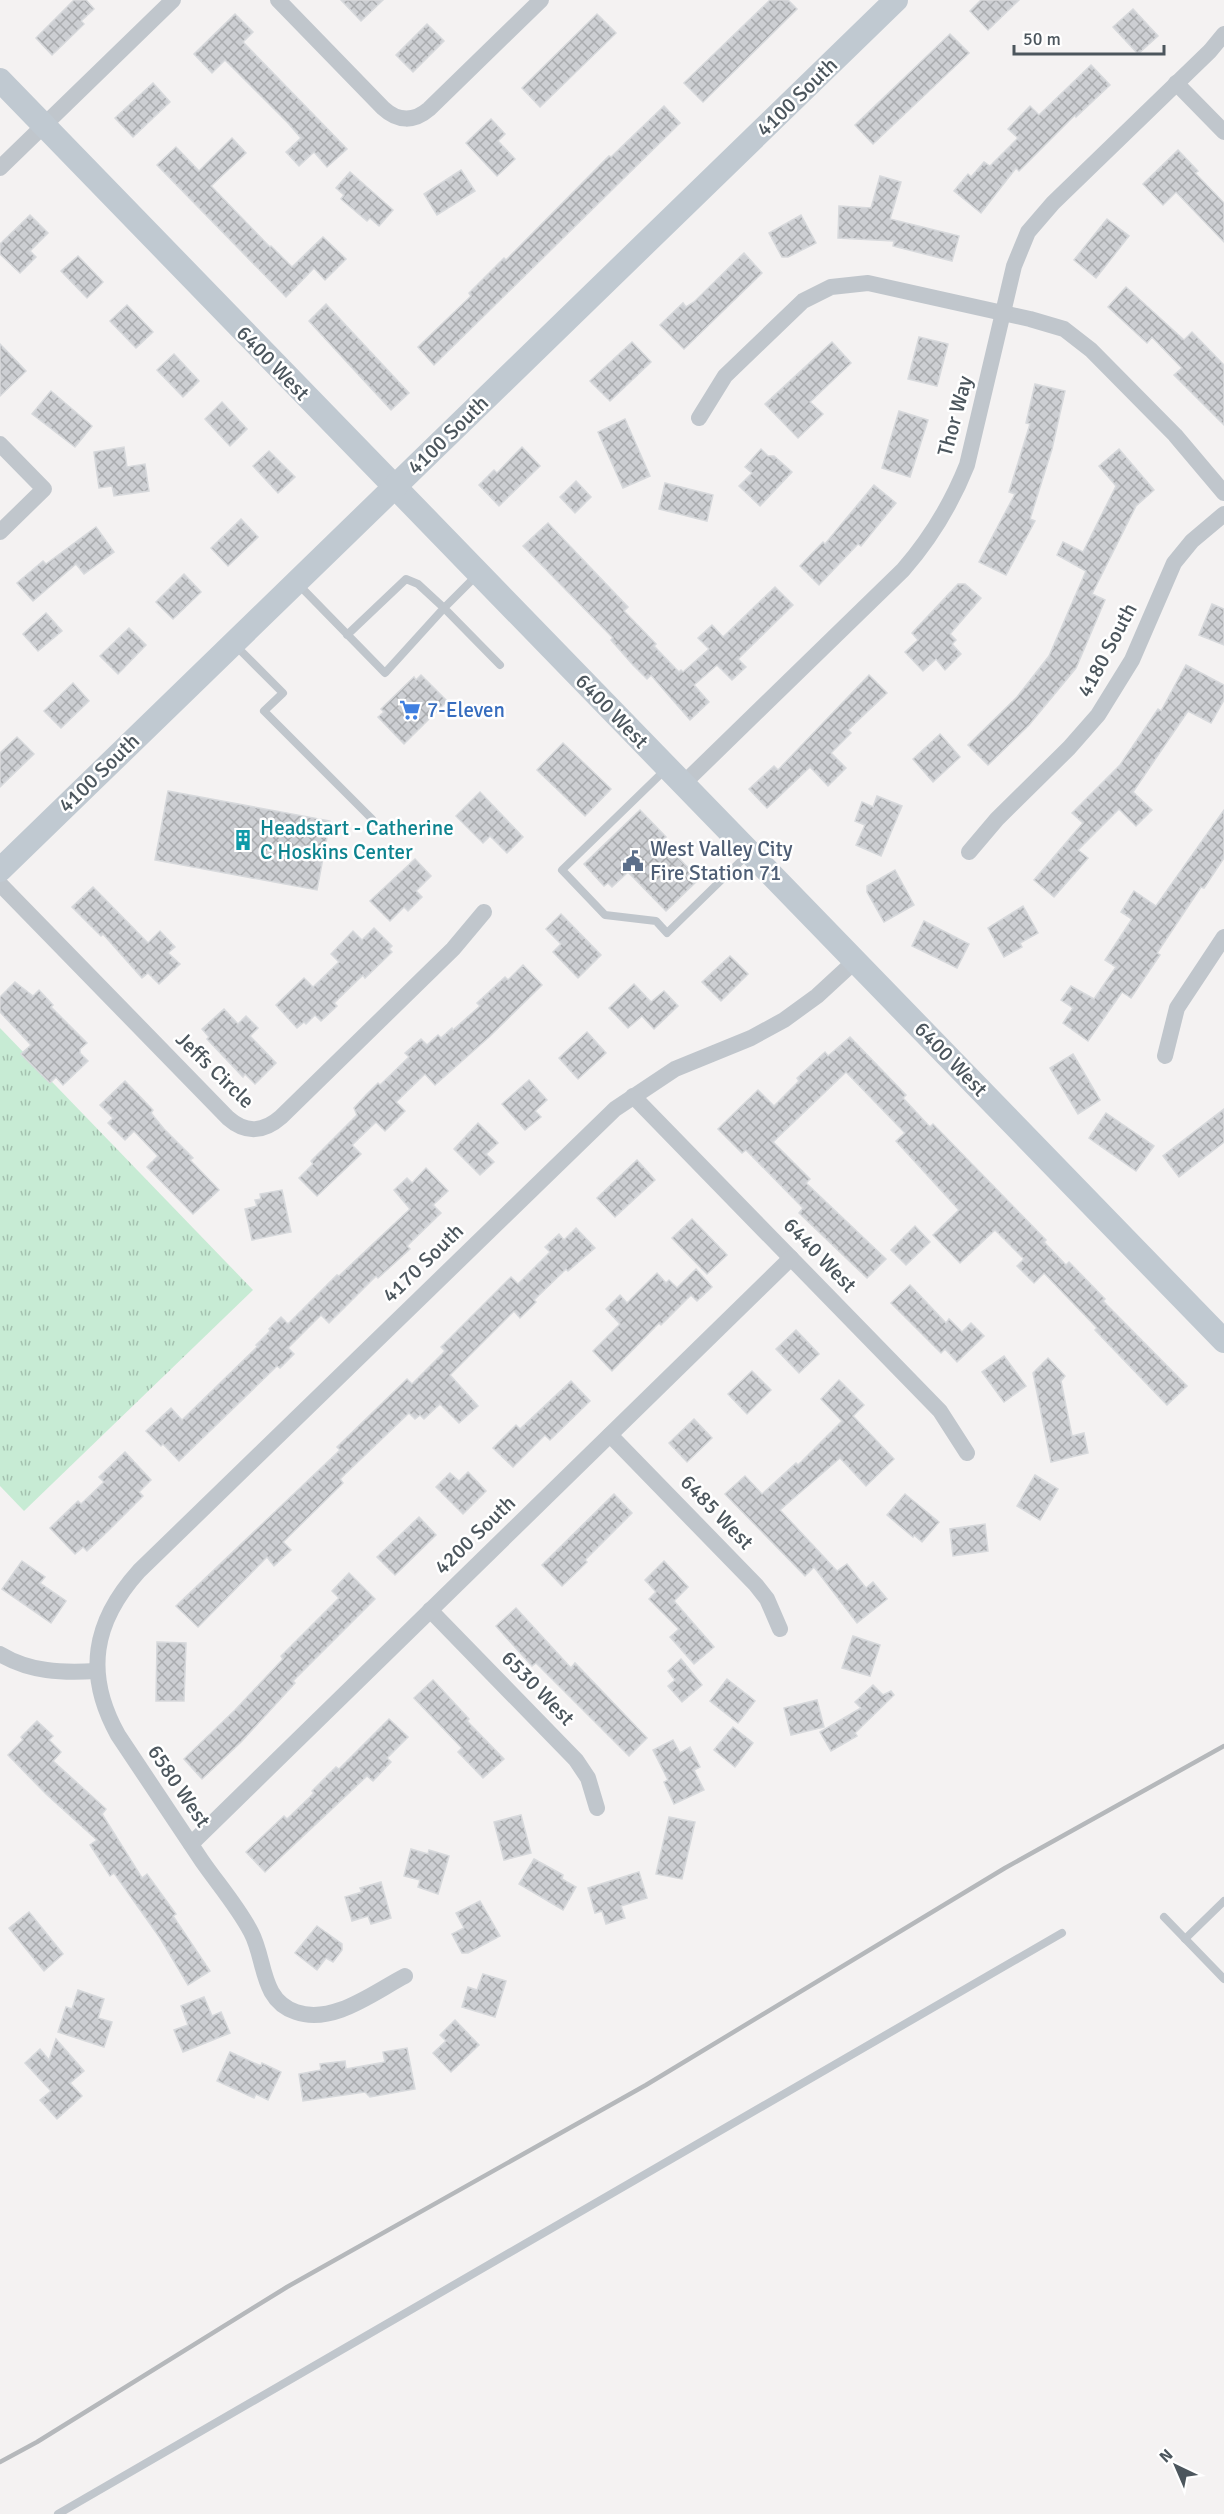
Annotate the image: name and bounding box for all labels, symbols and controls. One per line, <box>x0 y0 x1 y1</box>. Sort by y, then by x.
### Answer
scale bar <box>1014 18 1164 56</box>
text: 50 m <box>1023 28 1061 50</box>
street label: 4100 South <box>751 52 843 142</box>
street label: 6400 West <box>231 320 315 406</box>
street label: Thor Way <box>932 373 978 459</box>
street label: 4100 South <box>402 390 494 480</box>
street label: 4180 South <box>1071 598 1143 702</box>
street label: 6400 West <box>570 668 654 754</box>
place label: 7-Eleven <box>427 697 505 723</box>
supermarket icon: 7-Eleven <box>398 698 422 722</box>
street label: 4100 South <box>53 728 145 818</box>
place label: Headstart - Catherine C Hoskins Center <box>260 815 454 865</box>
building icon: Headstart - Catherine C Hoskins Center <box>231 828 255 852</box>
place label: West Valley City Fire Station 71 <box>650 836 793 886</box>
public building icon: West Valley City Fire Station 71 <box>621 849 645 873</box>
street label: 6400 West <box>909 1016 993 1102</box>
street label: Jeffs Circle <box>170 1026 260 1114</box>
street label: 6440 West <box>778 1212 862 1298</box>
street label: 4170 South <box>377 1218 469 1308</box>
street label: 6485 West <box>675 1469 759 1555</box>
street label: 4200 South <box>429 1490 521 1580</box>
street label: 6530 West <box>496 1645 580 1731</box>
street label: 6580 West <box>142 1740 216 1832</box>
north arrow <box>1146 2436 1206 2496</box>
text: N <box>1155 2445 1177 2467</box>

